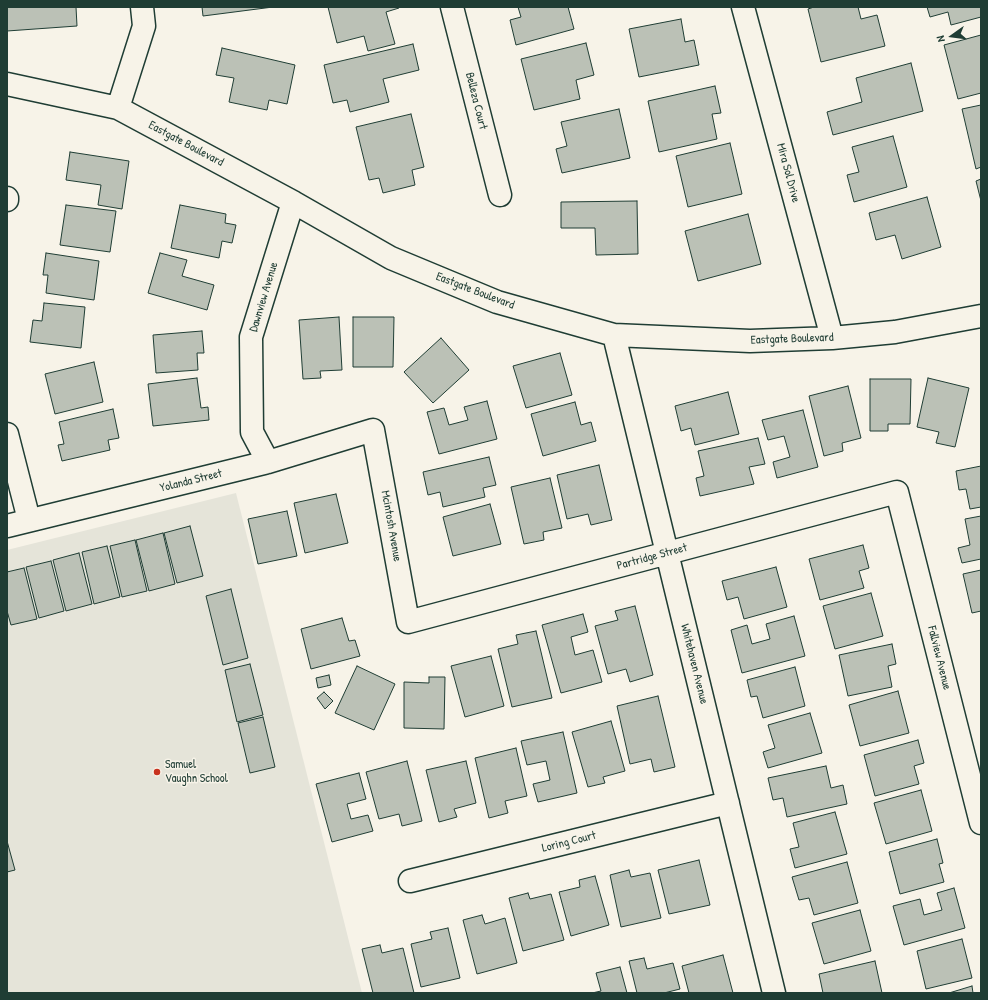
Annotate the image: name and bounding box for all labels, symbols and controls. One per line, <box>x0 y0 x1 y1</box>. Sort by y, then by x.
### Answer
north arrow <box>932 16 972 56</box>
text: N <box>933 34 948 43</box>
street label: Belleza Court <box>462 71 490 131</box>
street label: Eastgate Boulevard <box>146 118 226 170</box>
street label: Mira Sol Drive <box>773 142 803 204</box>
street label: Dawnview Avenue <box>247 260 281 334</box>
street label: Eastgate Boulevard <box>434 269 516 313</box>
street label: Eastgate Boulevard <box>750 330 834 348</box>
street label: Yolanda Street <box>158 466 224 496</box>
street label: Mcintosh Avenue <box>378 489 404 563</box>
street label: Partridge Street <box>615 541 689 573</box>
street label: Whitehaven Avenue <box>677 622 711 706</box>
street label: Fallview Avenue <box>924 625 954 691</box>
place label: Samuel Vaughn School <box>165 758 228 786</box>
marker: Samuel Vaughn School <box>152 767 162 777</box>
street label: Loring Court <box>541 828 597 856</box>

